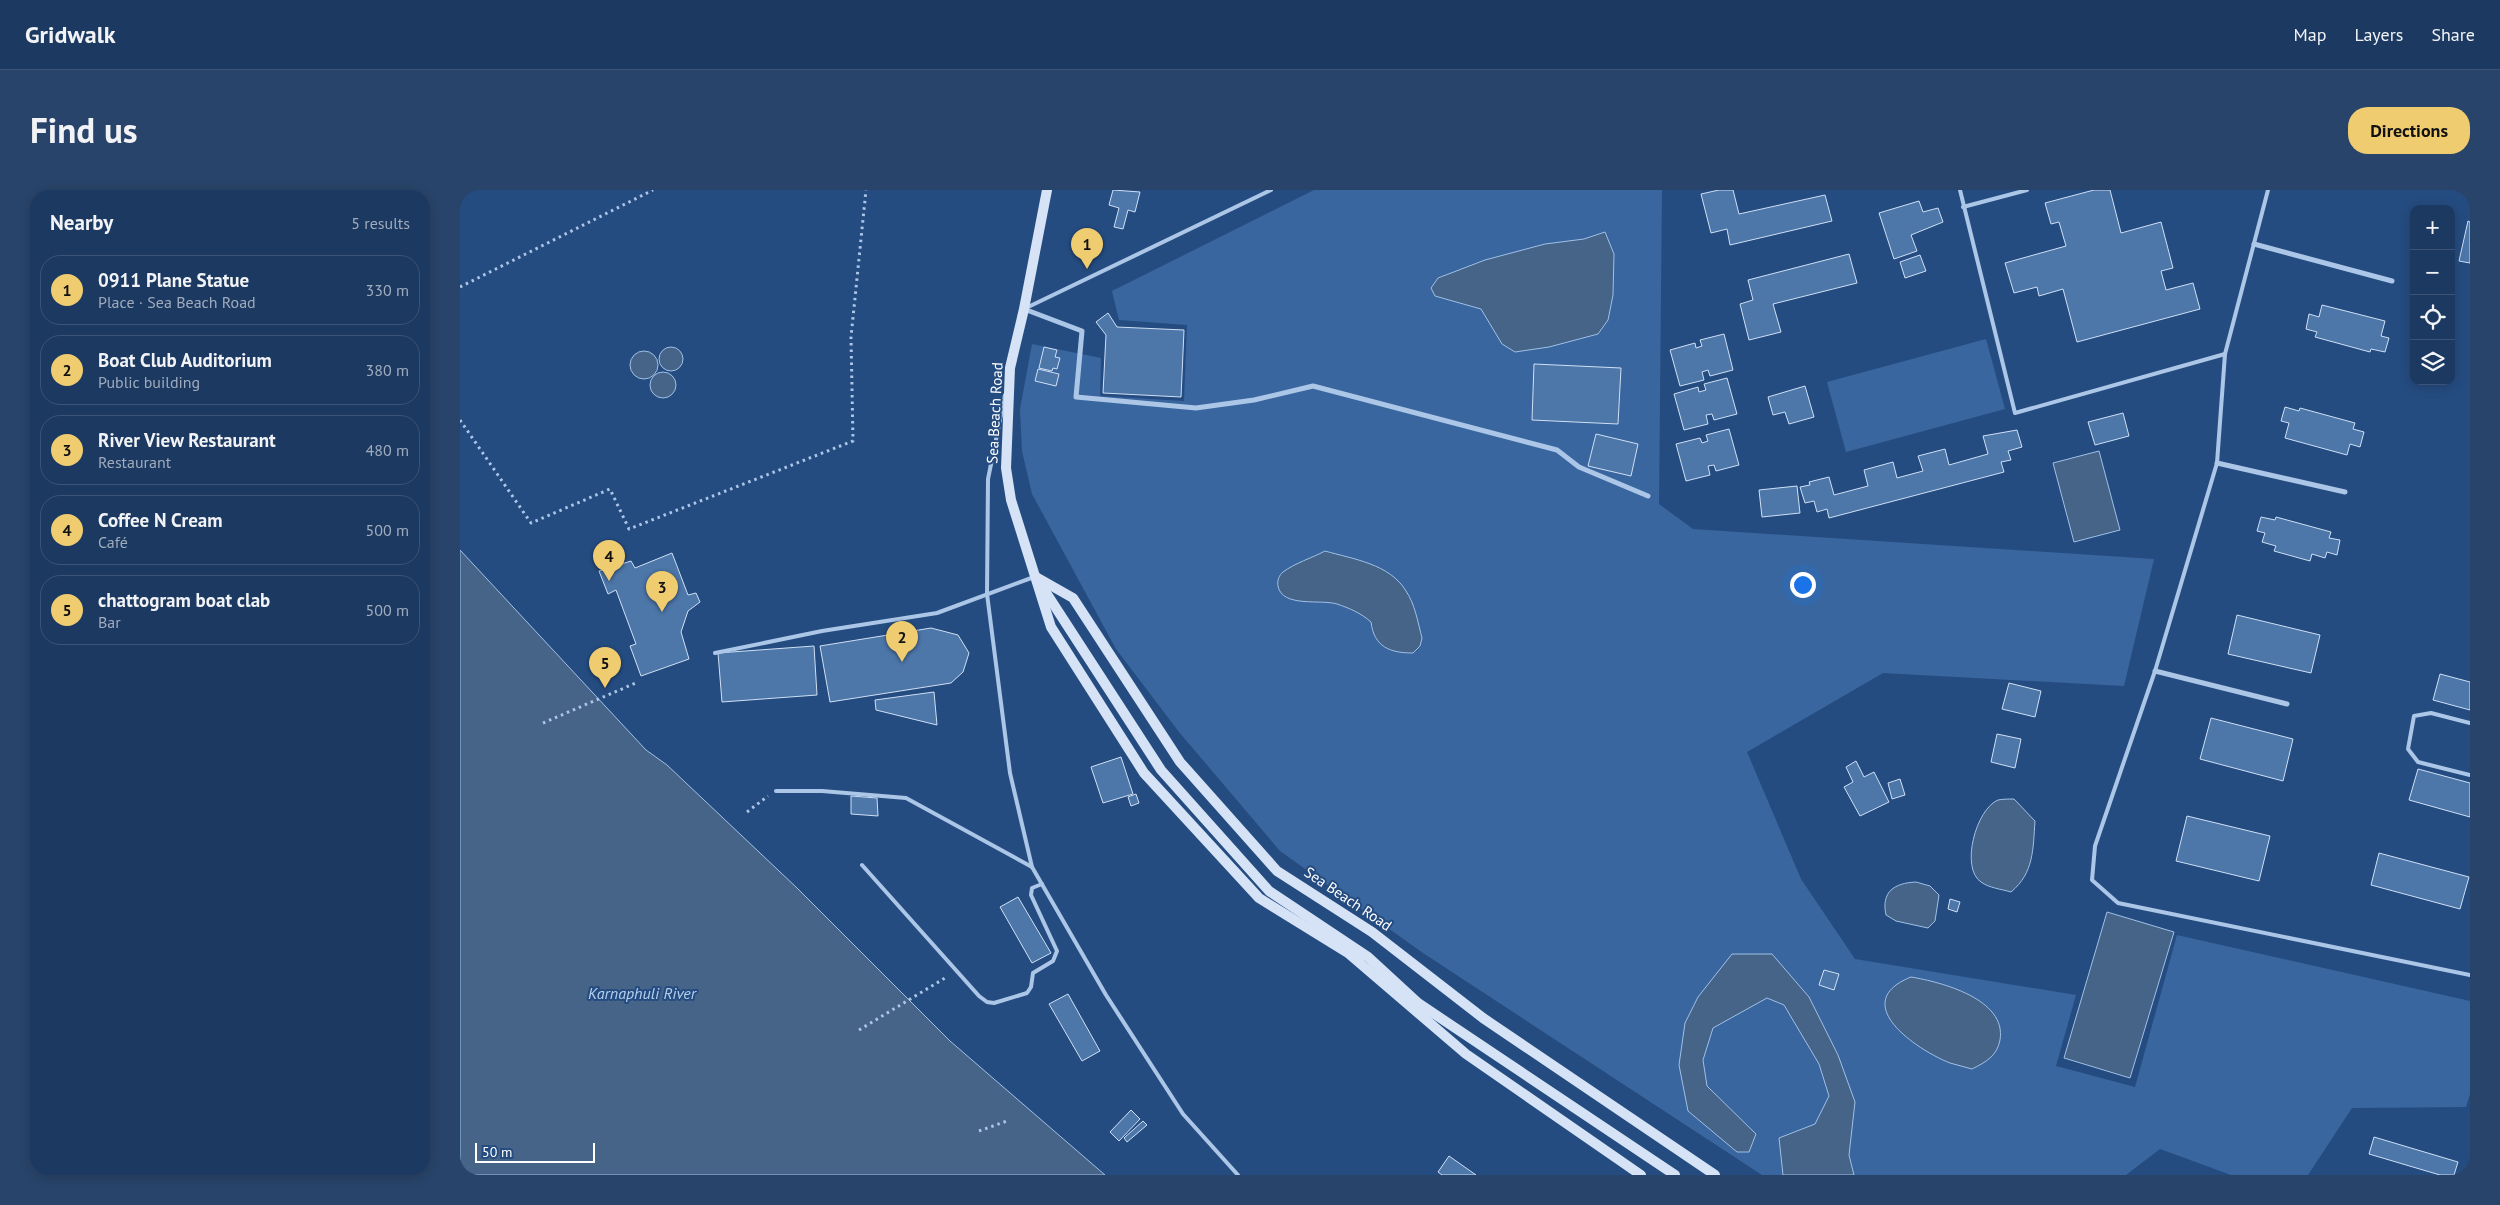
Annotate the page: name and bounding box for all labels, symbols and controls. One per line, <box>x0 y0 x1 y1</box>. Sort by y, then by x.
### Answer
text: Gridwalk <box>25 19 115 50</box>
text: Map <box>2294 23 2326 46</box>
text: Layers <box>2354 23 2403 46</box>
text: Share <box>2431 23 2475 46</box>
text: Find us <box>30 107 138 153</box>
button: Directions <box>2348 107 2470 154</box>
map controls <box>2410 205 2455 385</box>
button: + <box>2410 205 2455 250</box>
text: Nearby <box>50 209 113 236</box>
text: 5 results <box>351 213 410 233</box>
pin: 1 <box>1071 228 1103 269</box>
button: − <box>2410 250 2455 295</box>
text: 0911 Plane Statue <box>98 268 249 292</box>
text: 1 <box>62 280 72 300</box>
text: 330 m <box>366 280 409 300</box>
text: Place · Sea Beach Road <box>98 292 256 312</box>
button: locate <box>2410 295 2455 340</box>
button: layers <box>2410 340 2455 385</box>
text: Boat Club Auditorium <box>98 348 272 372</box>
text: 2 <box>62 360 72 380</box>
text: 380 m <box>366 360 409 380</box>
street label: Sea Beach Road <box>982 362 1007 464</box>
text: Public building <box>98 372 200 392</box>
text: River View Restaurant <box>98 428 276 452</box>
text: 3 <box>62 440 72 460</box>
text: 480 m <box>366 440 409 460</box>
text: Restaurant <box>98 452 171 472</box>
text: Coffee N Cream <box>98 508 223 532</box>
text: 4 <box>62 520 72 540</box>
text: 500 m <box>366 520 409 540</box>
text: Café <box>98 532 128 552</box>
pin: 4 <box>593 540 625 581</box>
pin: 3 <box>646 571 678 612</box>
your location <box>1790 572 1816 598</box>
text: chattogram boat clab <box>98 588 270 612</box>
text: 5 <box>62 600 72 620</box>
text: 500 m <box>366 600 409 620</box>
text: Bar <box>98 612 121 632</box>
pin: 2 <box>886 621 918 662</box>
pin: 5 <box>589 647 621 688</box>
street label: Sea Beach Road <box>1301 862 1396 935</box>
water label: Karnaphuli River <box>588 983 698 1003</box>
scale bar <box>475 1140 595 1163</box>
text: 50 m <box>482 1143 512 1161</box>

